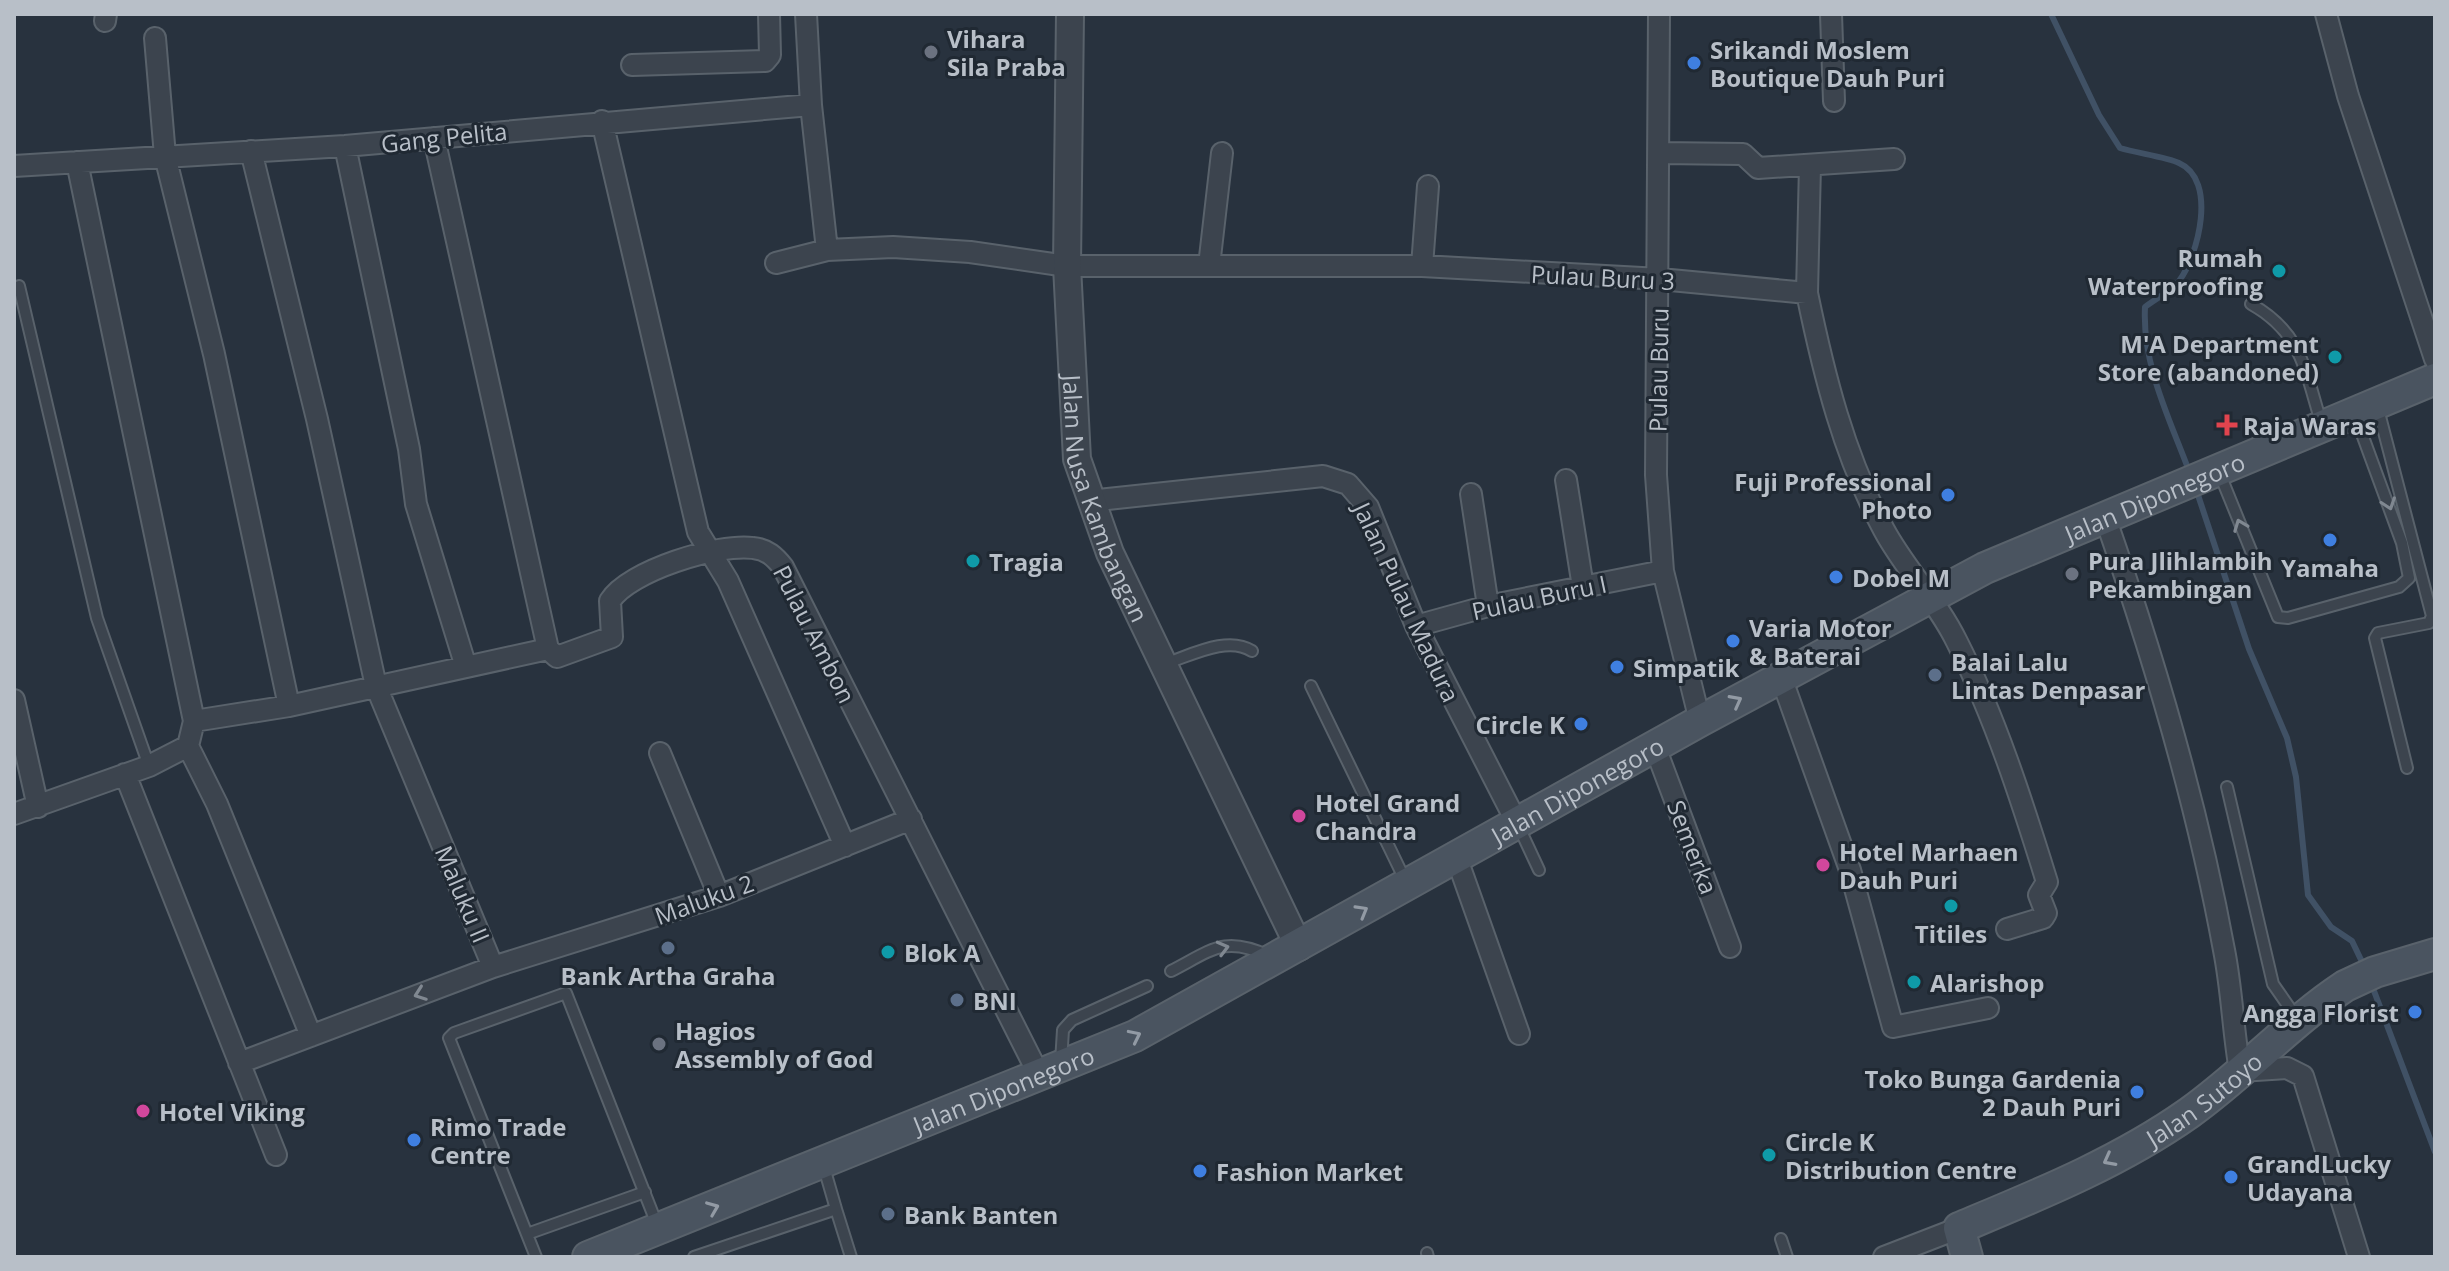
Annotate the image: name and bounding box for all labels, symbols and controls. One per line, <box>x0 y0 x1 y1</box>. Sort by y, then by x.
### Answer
place label: Vihara Sila Praba <box>947 22 1066 83</box>
place label: Srikandi Moslem Boutique Dauh Puri <box>1710 33 1945 94</box>
marker: Vihara Sila Praba <box>922 43 940 61</box>
marker: Srikandi Moslem Boutique Dauh Puri <box>1685 54 1703 72</box>
street label: Gang Pelita <box>379 114 509 160</box>
place label: Rumah Waterproofing <box>2088 241 2263 302</box>
street label: Pulau Buru 3 <box>1530 257 1676 297</box>
marker: Rumah Waterproofing <box>2270 262 2288 280</box>
street label: Pulau Buru <box>1640 308 1676 432</box>
place label: M'A Department Store (abandoned) <box>2098 327 2319 388</box>
marker: M'A Department Store (abandoned) <box>2326 348 2344 366</box>
street label: Jalan Nusa Kambangan <box>1056 372 1157 627</box>
place label: Raja Waras <box>2243 409 2376 442</box>
marker: Raja Waras <box>2218 416 2236 434</box>
street label: Jalan Diponegoro <box>2057 444 2250 550</box>
place label: Fuji Professional Photo <box>1734 465 1932 526</box>
marker: Fuji Professional Photo <box>1939 486 1957 504</box>
street label: Jalan Pulau Madura <box>1345 495 1468 707</box>
one-way arrow <box>2379 496 2395 510</box>
one-way arrow <box>2233 519 2250 533</box>
marker: Yamaha <box>2321 531 2339 549</box>
place label: Pura Jlihlambih Pekambingan <box>2088 544 2273 605</box>
place label: Tragia <box>989 545 1064 578</box>
place label: Yamaha <box>2281 551 2379 584</box>
marker: Tragia <box>964 552 982 570</box>
street label: Pulau Ambon <box>766 559 864 709</box>
place label: Dobel M <box>1852 561 1950 594</box>
marker: Pura Jlihlambih Pekambingan <box>2063 565 2081 583</box>
street label: Pulau Buru I <box>1468 567 1610 627</box>
marker: Dobel M <box>1827 568 1845 586</box>
place label: Varia Motor & Baterai <box>1749 611 1892 672</box>
marker: Varia Motor & Baterai <box>1724 632 1742 650</box>
place label: Balai Lalu Lintas Denpasar <box>1951 645 2146 706</box>
place label: Simpatik <box>1633 651 1740 684</box>
marker: Simpatik <box>1608 658 1626 676</box>
marker: Balai Lalu Lintas Denpasar <box>1926 666 1944 684</box>
one-way arrow <box>1728 696 1742 711</box>
place label: Circle K <box>1475 708 1565 741</box>
marker: Circle K <box>1572 715 1590 733</box>
street label: Jalan Diponegoro <box>1483 728 1669 852</box>
place label: Hotel Grand Chandra <box>1315 786 1460 847</box>
street label: Semerka <box>1660 795 1726 899</box>
marker: Hotel Grand Chandra <box>1290 807 1308 825</box>
place label: Hotel Marhaen Dauh Puri <box>1839 835 2019 896</box>
street label: Maluku II <box>428 840 498 948</box>
marker: Hotel Marhaen Dauh Puri <box>1814 856 1832 874</box>
street label: Maluku 2 <box>650 866 758 932</box>
marker: Titiles <box>1942 897 1960 915</box>
one-way arrow <box>1354 905 1368 921</box>
place label: Titiles <box>1915 917 1987 950</box>
place label: Blok A <box>904 936 980 969</box>
marker: Bank Artha Graha <box>659 939 677 957</box>
one-way arrow <box>1216 940 1230 957</box>
marker: Blok A <box>879 943 897 961</box>
place label: Bank Artha Graha <box>561 959 775 992</box>
place label: Alarishop <box>1930 966 2044 999</box>
marker: Alarishop <box>1905 973 1923 991</box>
one-way arrow <box>414 984 428 1001</box>
place label: BNI <box>973 984 1017 1017</box>
marker: BNI <box>948 991 966 1009</box>
place label: Angga Florist <box>2243 996 2399 1029</box>
marker: Angga Florist <box>2406 1003 2424 1021</box>
place label: Hagios Assembly of God <box>675 1014 873 1075</box>
one-way arrow <box>1126 1030 1141 1046</box>
marker: Hagios Assembly of God <box>650 1035 668 1053</box>
street label: Jalan Diponegoro <box>906 1038 1099 1141</box>
street label: Jalan Sutoyo <box>2138 1044 2269 1155</box>
place label: Toko Bunga Gardenia 2 Dauh Puri <box>1865 1062 2121 1123</box>
marker: Toko Bunga Gardenia 2 Dauh Puri <box>2128 1083 2146 1101</box>
place label: Hotel Viking <box>159 1095 305 1128</box>
marker: Hotel Viking <box>134 1102 152 1120</box>
place label: Rimo Trade Centre <box>430 1110 567 1171</box>
place label: Circle K Distribution Centre <box>1785 1125 2017 1186</box>
marker: Rimo Trade Centre <box>405 1131 423 1149</box>
marker: Circle K Distribution Centre <box>1760 1146 1778 1164</box>
place label: GrandLucky Udayana <box>2247 1147 2391 1208</box>
one-way arrow <box>2104 1150 2118 1166</box>
place label: Fashion Market <box>1216 1155 1403 1188</box>
marker: Fashion Market <box>1191 1162 1209 1180</box>
marker: GrandLucky Udayana <box>2222 1168 2240 1186</box>
place label: Bank Banten <box>904 1198 1058 1231</box>
one-way arrow <box>705 1202 719 1218</box>
marker: Bank Banten <box>879 1205 897 1223</box>

